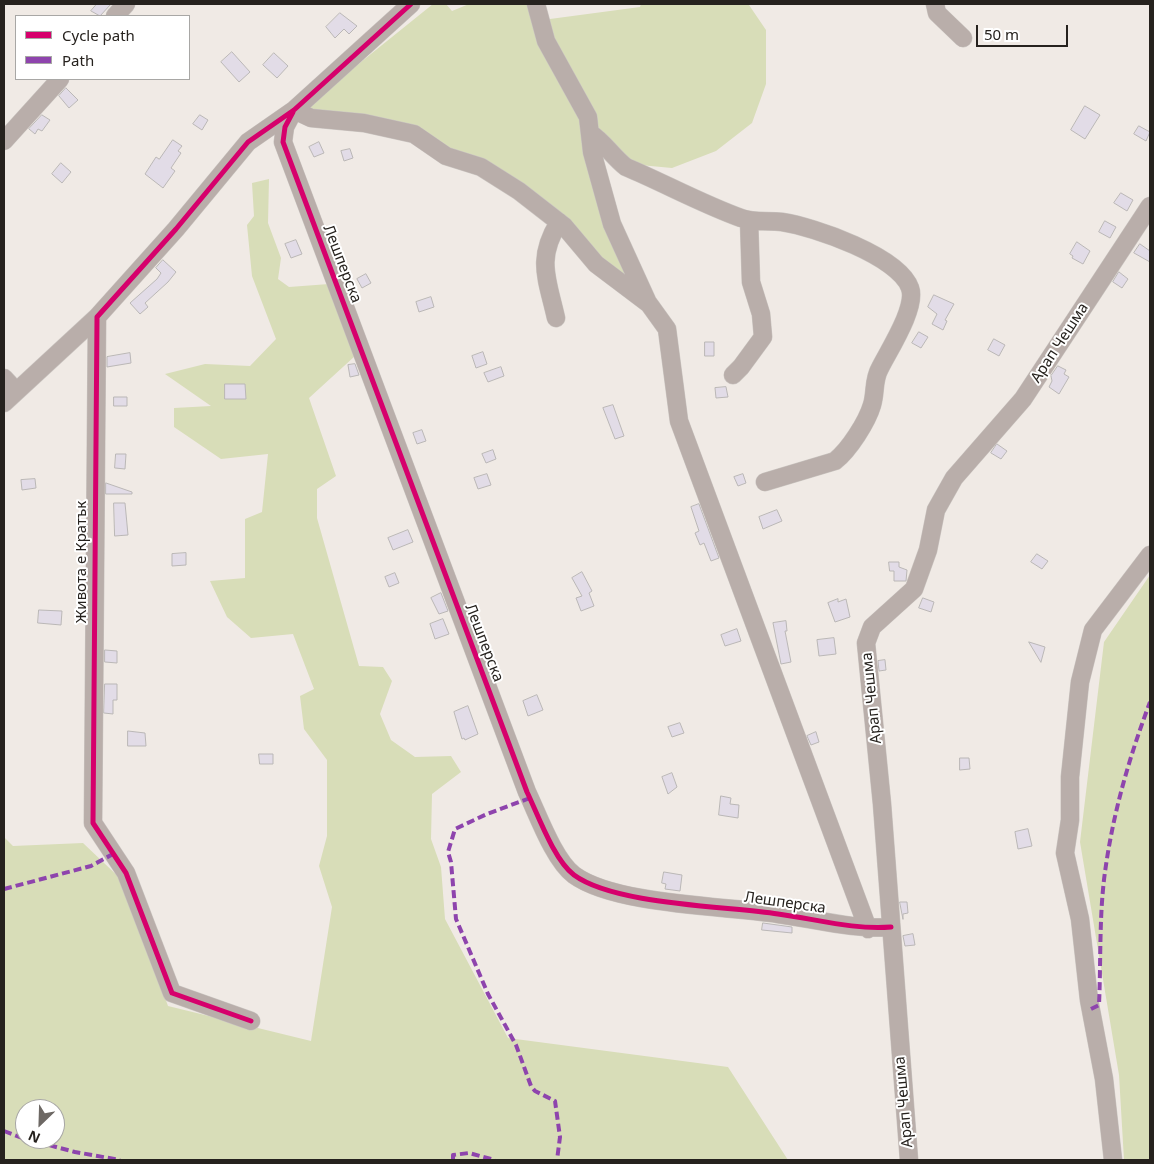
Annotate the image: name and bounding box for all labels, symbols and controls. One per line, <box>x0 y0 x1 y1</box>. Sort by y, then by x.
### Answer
legend <box>15 15 190 80</box>
scale bar <box>979 15 1072 47</box>
text: 50 m <box>984 24 1019 44</box>
text: Cycle path <box>62 25 135 45</box>
text: Path <box>62 50 94 70</box>
street label: Лешперска <box>319 222 365 306</box>
street label: Арап Чешма <box>1027 300 1093 386</box>
street label: Живота е Кратък <box>73 501 91 623</box>
street label: Лешперска <box>461 601 507 685</box>
street label: Арап Чешма <box>858 651 886 745</box>
street label: Лешперска <box>743 888 827 918</box>
street label: Арап Чешма <box>891 1056 917 1148</box>
north arrow <box>15 1099 65 1149</box>
text: N <box>25 1126 43 1148</box>

